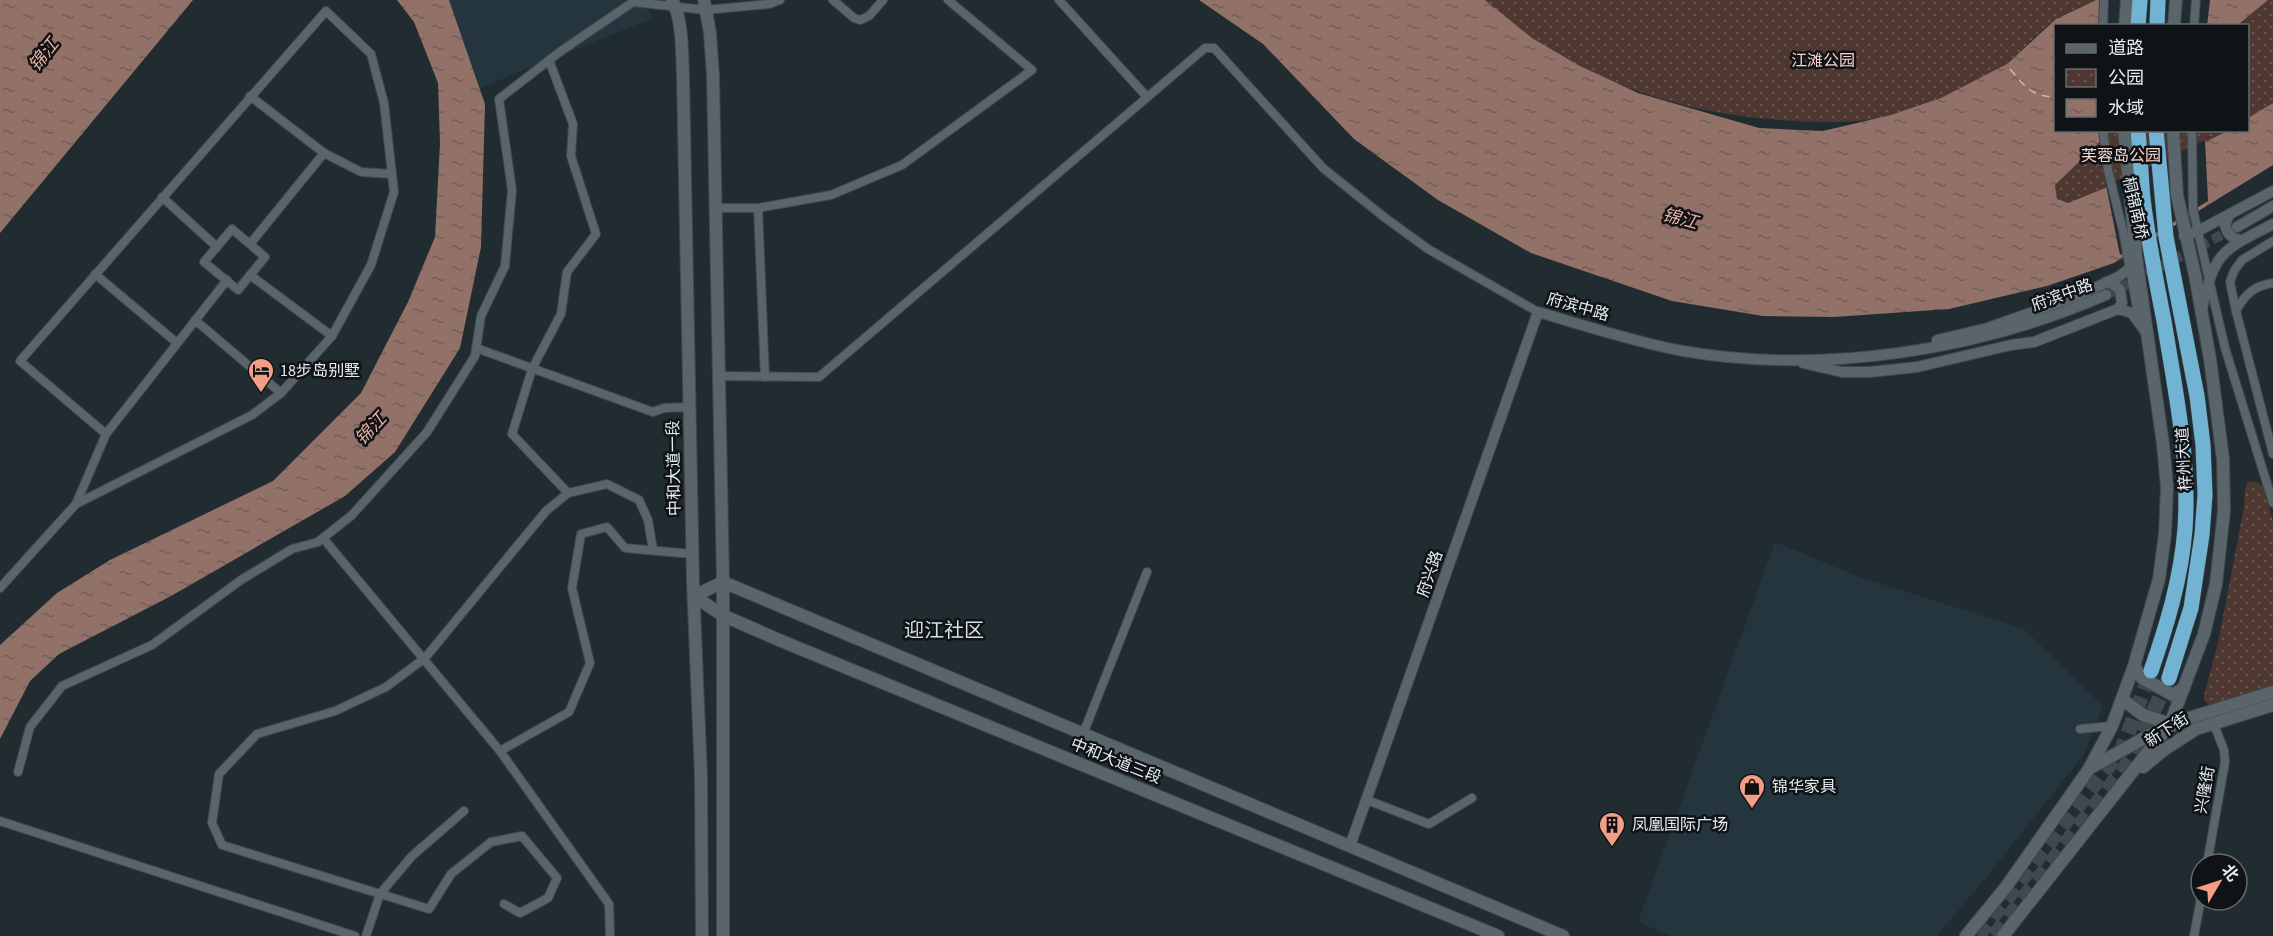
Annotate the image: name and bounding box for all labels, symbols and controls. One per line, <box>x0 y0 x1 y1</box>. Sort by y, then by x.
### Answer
legend <box>2054 24 2249 132</box>
water label: 锦江 <box>23 32 66 77</box>
text: 道路 <box>2108 36 2144 61</box>
park label: 江滩公园 <box>1791 50 1855 72</box>
text: 公园 <box>2108 66 2144 91</box>
text: 水域 <box>2108 96 2144 121</box>
park label: 芙蓉岛公园 <box>2081 145 2161 167</box>
street label: 桐锦南桥 <box>2117 174 2153 242</box>
water label: 锦江 <box>1659 202 1703 236</box>
street label: 府滨中路 <box>2028 274 2096 316</box>
street label: 府滨中路 <box>1544 288 1612 326</box>
hotel icon: 18步岛别墅 <box>246 356 276 394</box>
place label: 18步岛别墅 <box>280 360 360 382</box>
water label: 锦江 <box>350 406 394 451</box>
street label: 中和大道一段 <box>662 420 686 516</box>
street label: 梓州大道 <box>2171 426 2197 492</box>
street label: 府兴路 <box>1412 548 1448 600</box>
district label: 迎江社区 <box>904 617 984 645</box>
street label: 新下街 <box>2141 708 2193 752</box>
street label: 中和大道三段 <box>1067 733 1165 789</box>
street label: 兴隆街 <box>2190 764 2220 816</box>
shop icon: 锦华家具 <box>1737 772 1767 810</box>
place label: 锦华家具 <box>1772 776 1836 798</box>
building icon: 凤凰国际广场 <box>1597 810 1627 848</box>
place label: 凤凰国际广场 <box>1632 814 1728 836</box>
north arrow <box>2189 852 2249 912</box>
text: 北 <box>2216 860 2243 886</box>

